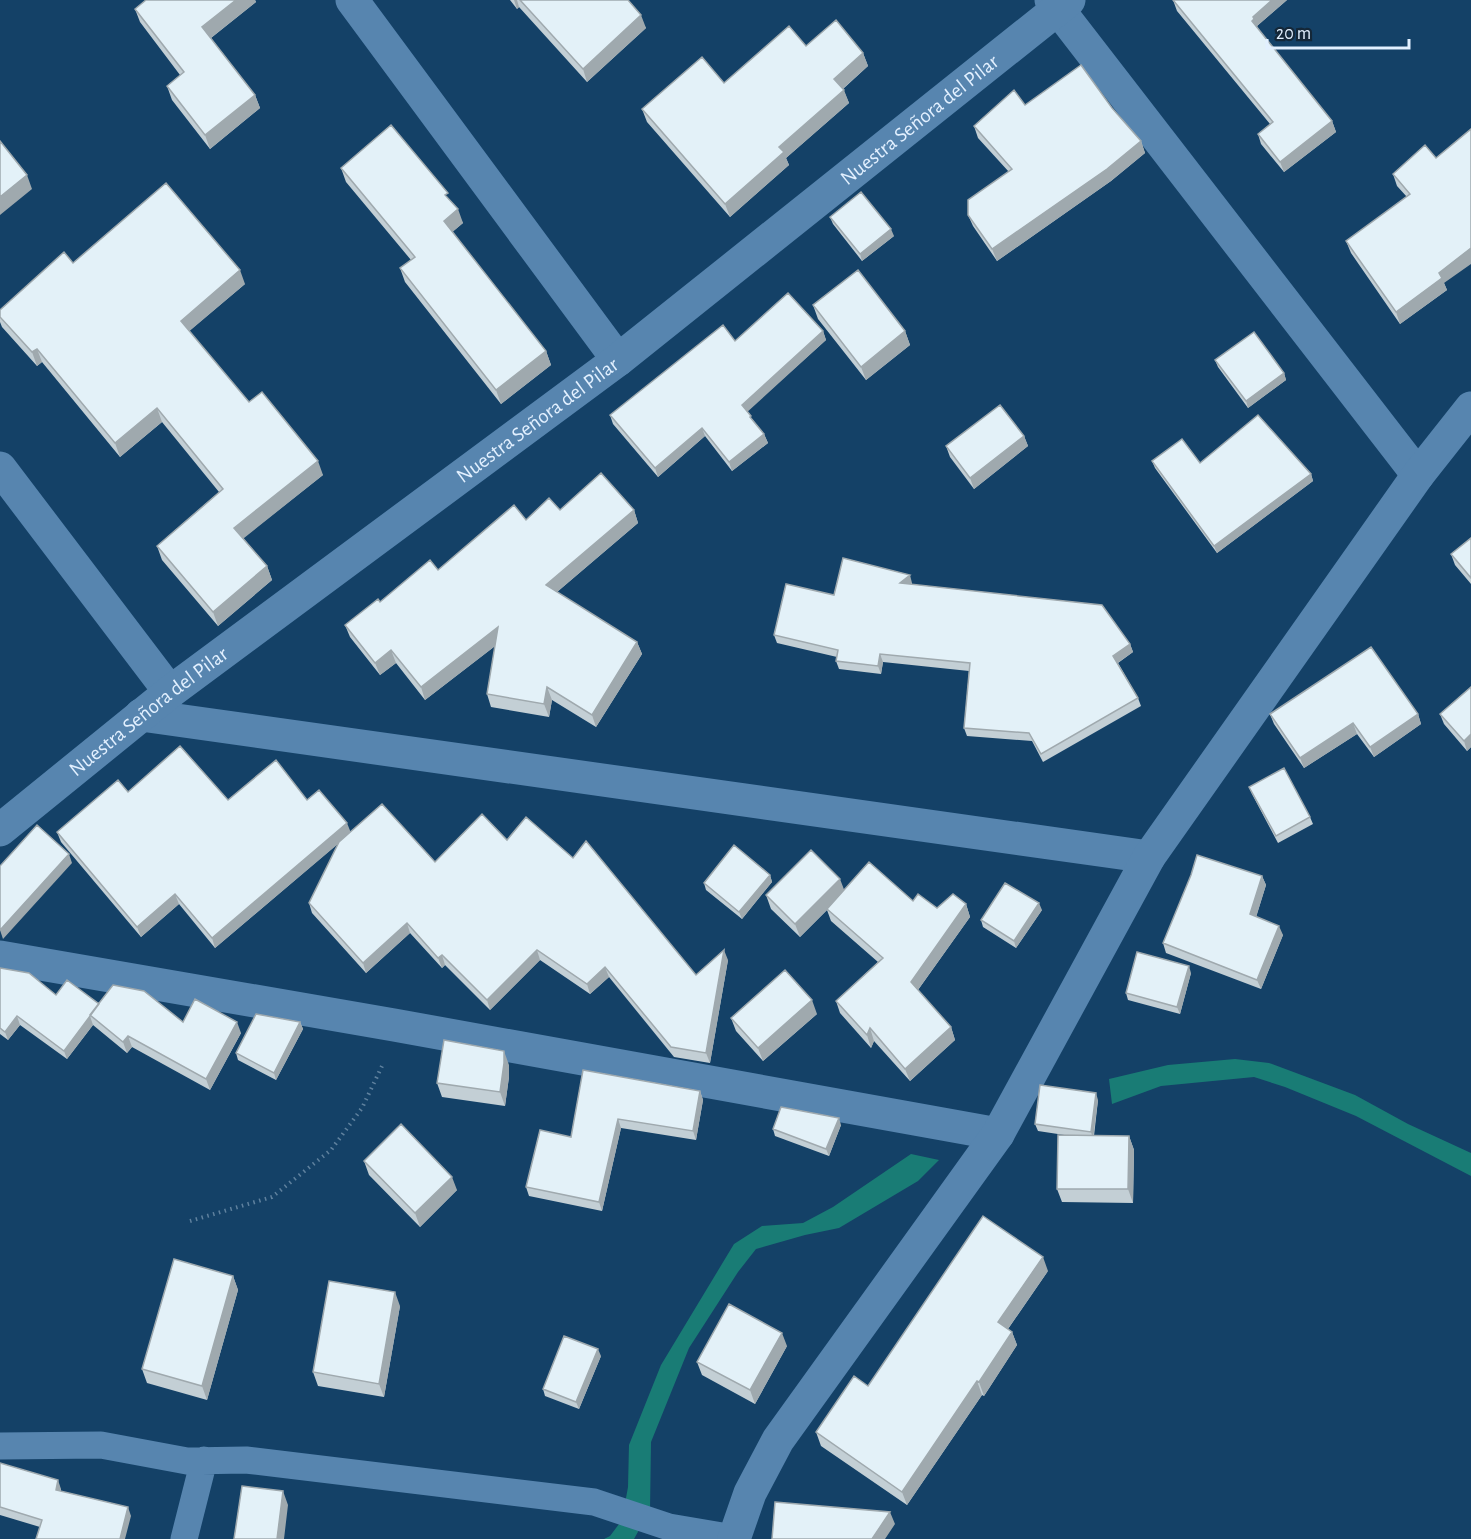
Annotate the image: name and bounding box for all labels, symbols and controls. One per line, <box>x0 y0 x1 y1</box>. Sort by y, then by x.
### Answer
scale bar <box>1267 12 1410 50</box>
text: 20 m <box>1276 25 1311 43</box>
street label: Nuestra Señora del Pilar <box>836 50 1002 189</box>
street label: Nuestra Señora del Pilar <box>452 353 622 486</box>
street label: Nuestra Señora del Pilar <box>65 643 232 780</box>

